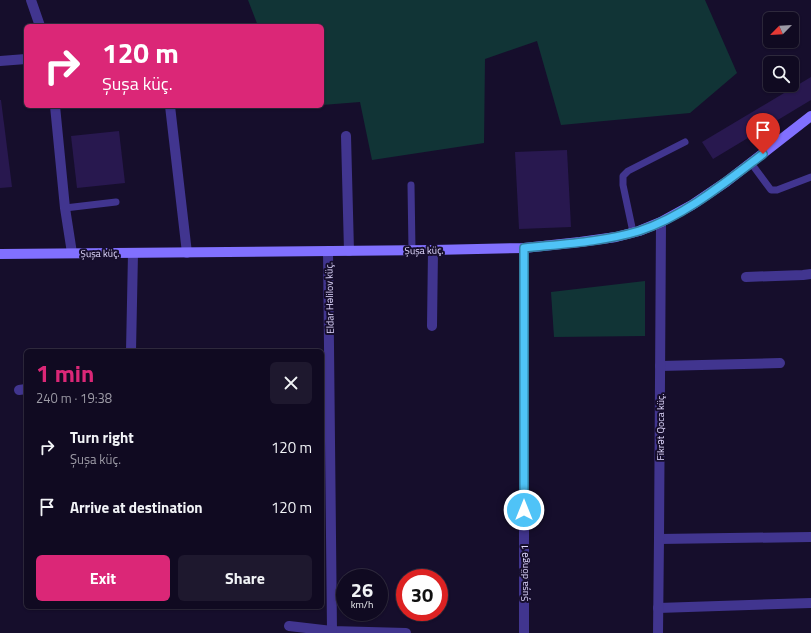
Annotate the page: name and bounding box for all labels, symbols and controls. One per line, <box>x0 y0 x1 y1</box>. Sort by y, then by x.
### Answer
north arrow <box>763 12 799 48</box>
map controls <box>763 12 799 92</box>
text: 120 m <box>102 31 179 74</box>
icon: right <box>36 40 88 92</box>
button: search <box>763 56 799 92</box>
text: Şuşa küç. <box>102 70 173 97</box>
pin <box>746 113 780 154</box>
icon: arrive <box>752 119 774 141</box>
street label: Şuşa küç. <box>404 243 444 258</box>
street label: Şuşa küç. <box>80 246 120 261</box>
street label: Eldar Həlilov küç. <box>321 262 338 334</box>
text: 1 min <box>36 355 94 391</box>
button: close <box>270 362 312 404</box>
text: 240 m · 19:38 <box>36 388 112 408</box>
street label: Fikrət Qoca küç. <box>653 393 668 461</box>
text: Turn right <box>70 426 134 449</box>
icon: right <box>36 436 58 458</box>
text: 120 m <box>271 436 312 459</box>
text: Şuşa küç. <box>70 449 121 469</box>
position arrow <box>503 489 545 531</box>
icon: arrive <box>36 496 58 518</box>
text: Arrive at destination <box>70 496 203 519</box>
text: 120 m <box>271 496 312 519</box>
street label: Şuşa döngə 1 <box>517 544 532 602</box>
button: Exit <box>36 555 170 601</box>
button: Share <box>178 555 312 601</box>
speed limit sign: 30 <box>396 569 448 621</box>
text: 26 <box>351 574 373 605</box>
text: km/h <box>351 597 373 612</box>

